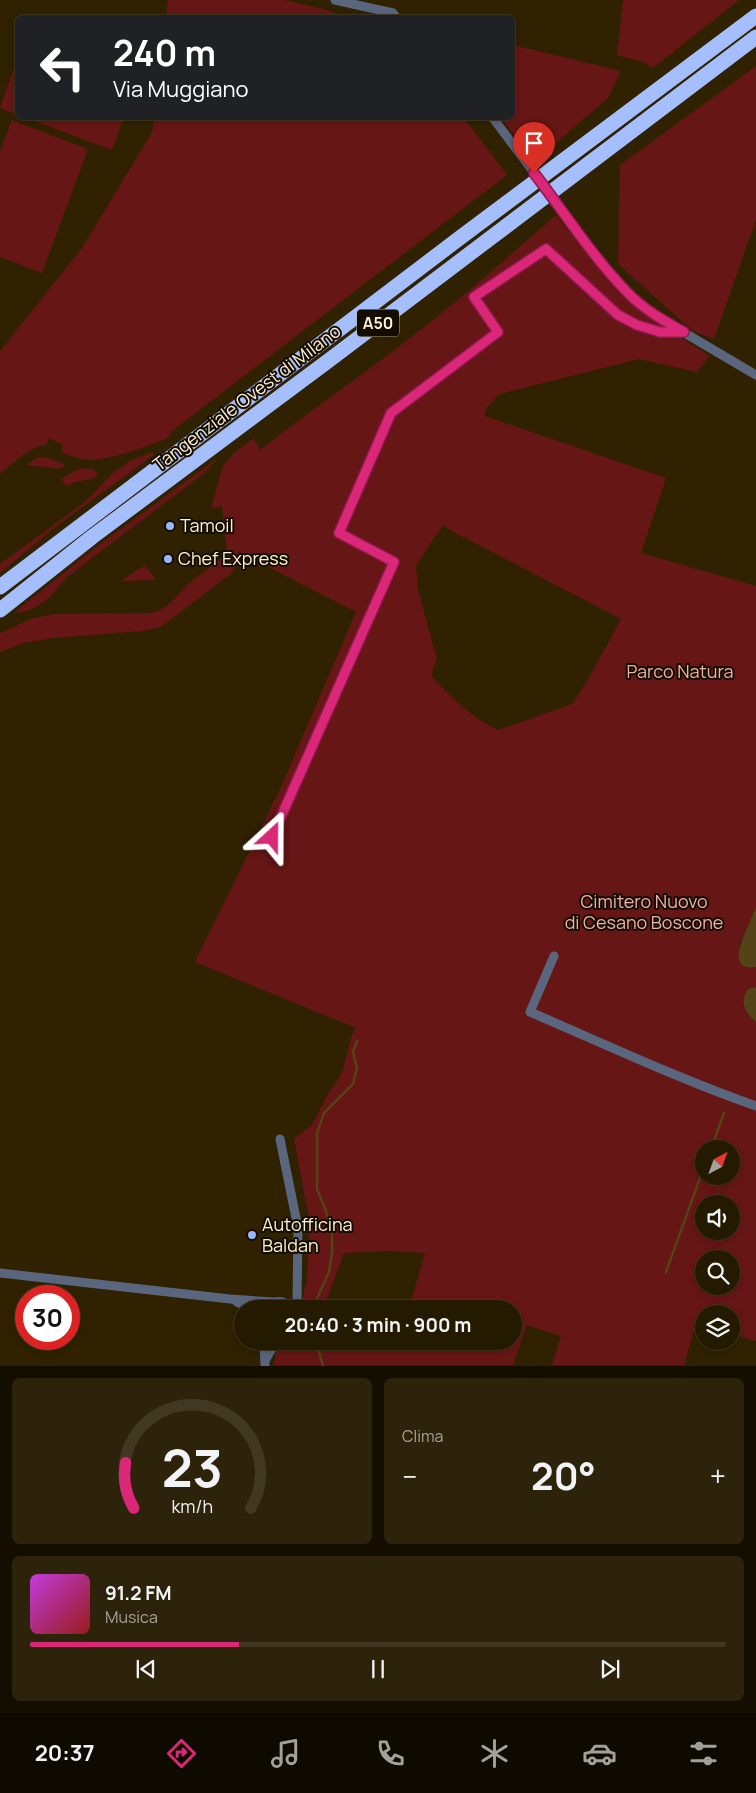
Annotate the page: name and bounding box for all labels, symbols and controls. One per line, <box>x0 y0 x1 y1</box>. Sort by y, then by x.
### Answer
text: 240 m <box>113 29 216 77</box>
icon: left <box>30 35 95 100</box>
text: Via Muggiano <box>113 74 249 104</box>
pin <box>513 122 555 173</box>
icon: arrive <box>520 129 548 157</box>
road number: A50 <box>357 309 399 336</box>
street label: Tangenziale Ovest di Milano <box>147 318 345 476</box>
place label: Tamoil <box>180 513 234 537</box>
marker: Tamoil <box>164 520 176 532</box>
place label: Chef Express <box>178 546 288 570</box>
marker: Chef Express <box>162 553 174 565</box>
park label: Parco Natura <box>626 659 734 683</box>
position arrow <box>245 810 297 862</box>
park label: Cimitero Nuovo di Cesano Boscone <box>565 889 723 934</box>
north arrow <box>695 1140 740 1185</box>
map controls <box>695 1140 740 1350</box>
button: sound <box>695 1195 740 1240</box>
place label: Autofficina Baldan <box>262 1212 353 1257</box>
marker: Autofficina Baldan <box>246 1229 258 1241</box>
button: search <box>695 1250 740 1295</box>
speed limit sign: 30 <box>15 1285 80 1350</box>
button: layers <box>695 1305 740 1350</box>
text: 20:40 · 3 min · 900 m <box>285 1312 471 1338</box>
text: Clima <box>402 1425 443 1447</box>
text: 23 <box>161 1432 223 1503</box>
text: 20° <box>531 1449 596 1501</box>
text: − <box>402 1457 417 1495</box>
text: + <box>710 1457 726 1495</box>
text: km/h <box>171 1494 213 1518</box>
text: 91.2 FM <box>105 1580 171 1606</box>
text: Musica <box>105 1606 158 1628</box>
icon: previous <box>132 1655 160 1683</box>
icon: pause <box>364 1655 392 1683</box>
icon: next <box>596 1655 624 1683</box>
icon: directions <box>164 1736 199 1771</box>
icon: music <box>268 1736 303 1771</box>
icon: phone <box>373 1736 408 1771</box>
icon: climate <box>477 1736 512 1771</box>
icon: car <box>582 1736 617 1771</box>
icon: filters <box>686 1736 721 1771</box>
text: 20:37 <box>35 1738 94 1768</box>

